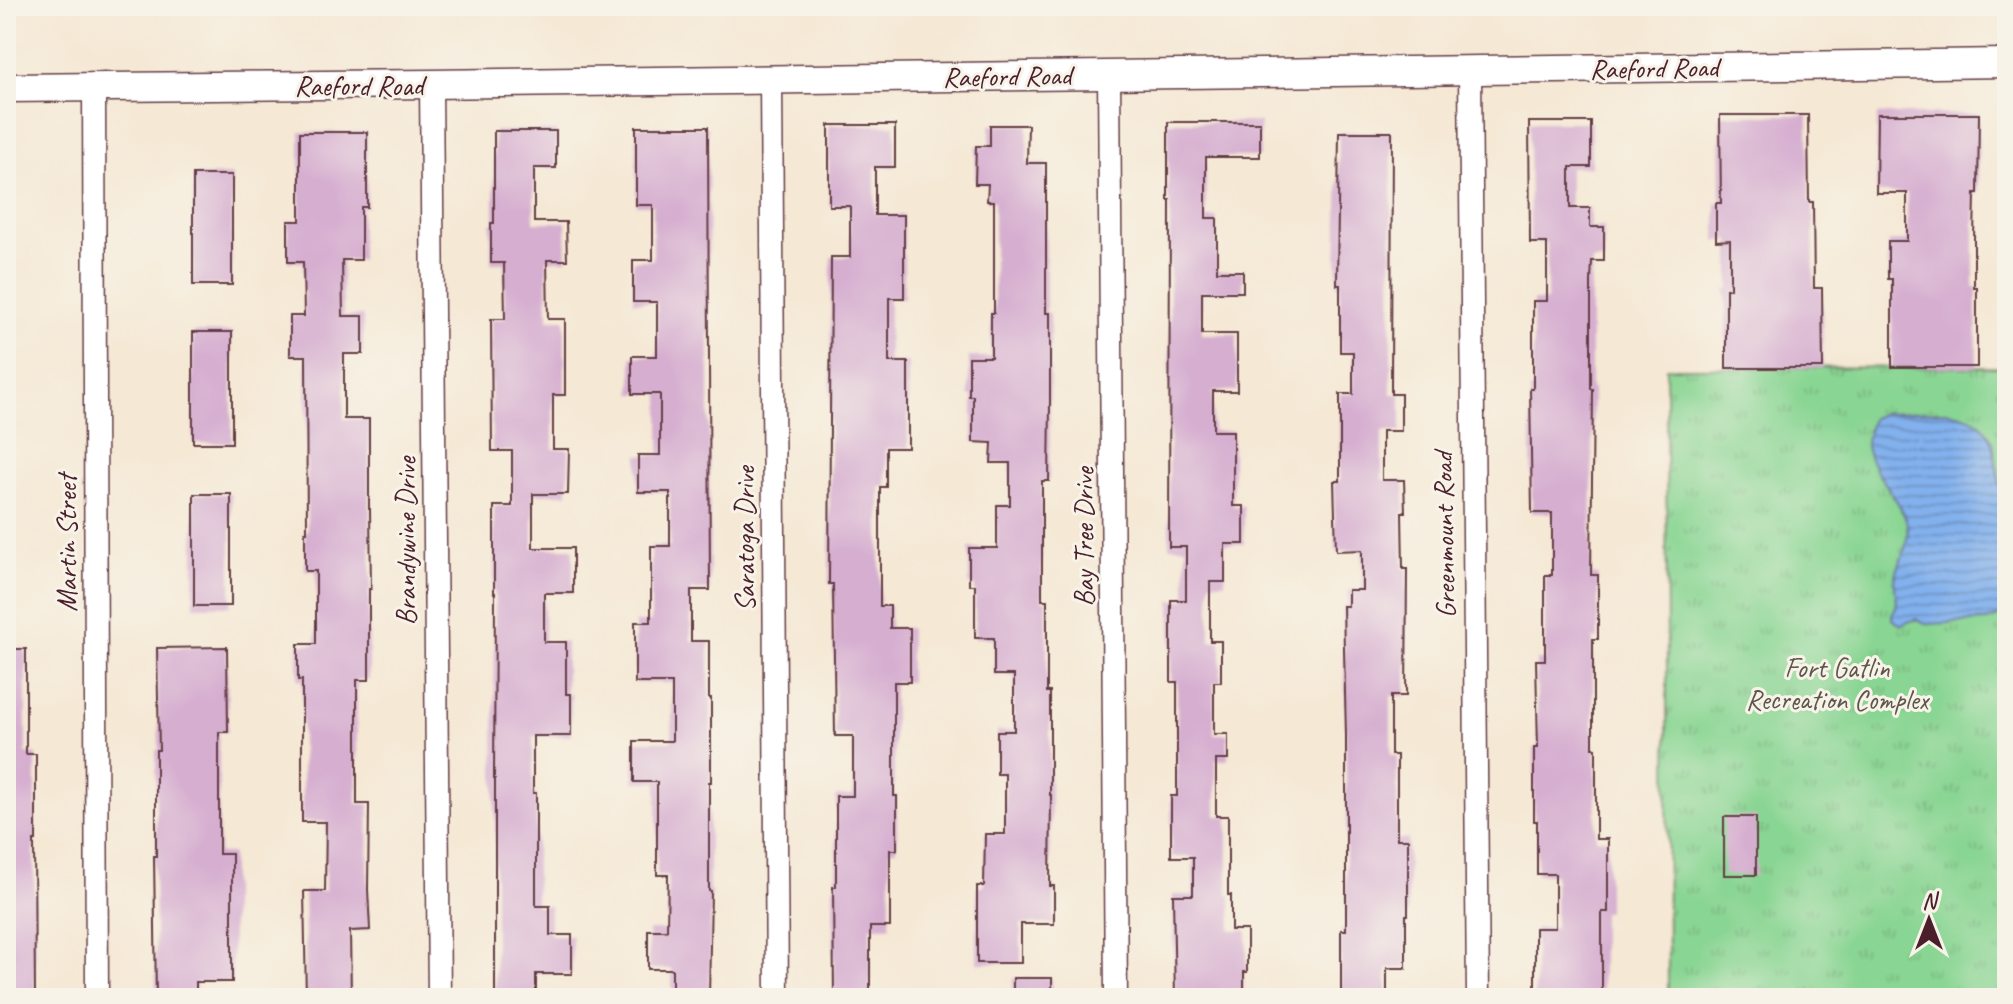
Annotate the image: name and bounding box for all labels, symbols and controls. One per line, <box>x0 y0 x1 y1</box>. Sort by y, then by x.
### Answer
street label: Raeford Road <box>1589 49 1723 87</box>
street label: Raeford Road <box>942 57 1076 95</box>
street label: Raeford Road <box>295 68 427 103</box>
street label: Greenmount Road <box>1425 448 1463 618</box>
street label: Brandywine Drive <box>388 455 423 625</box>
street label: Saratoga Drive <box>727 465 762 612</box>
street label: Bay Tree Drive <box>1066 466 1101 607</box>
street label: Martin Street <box>49 471 84 612</box>
park label: Fort Gatlin Recreation Complex <box>1746 650 1931 717</box>
north arrow <box>1889 880 1969 960</box>
text: N <box>1922 887 1939 915</box>

